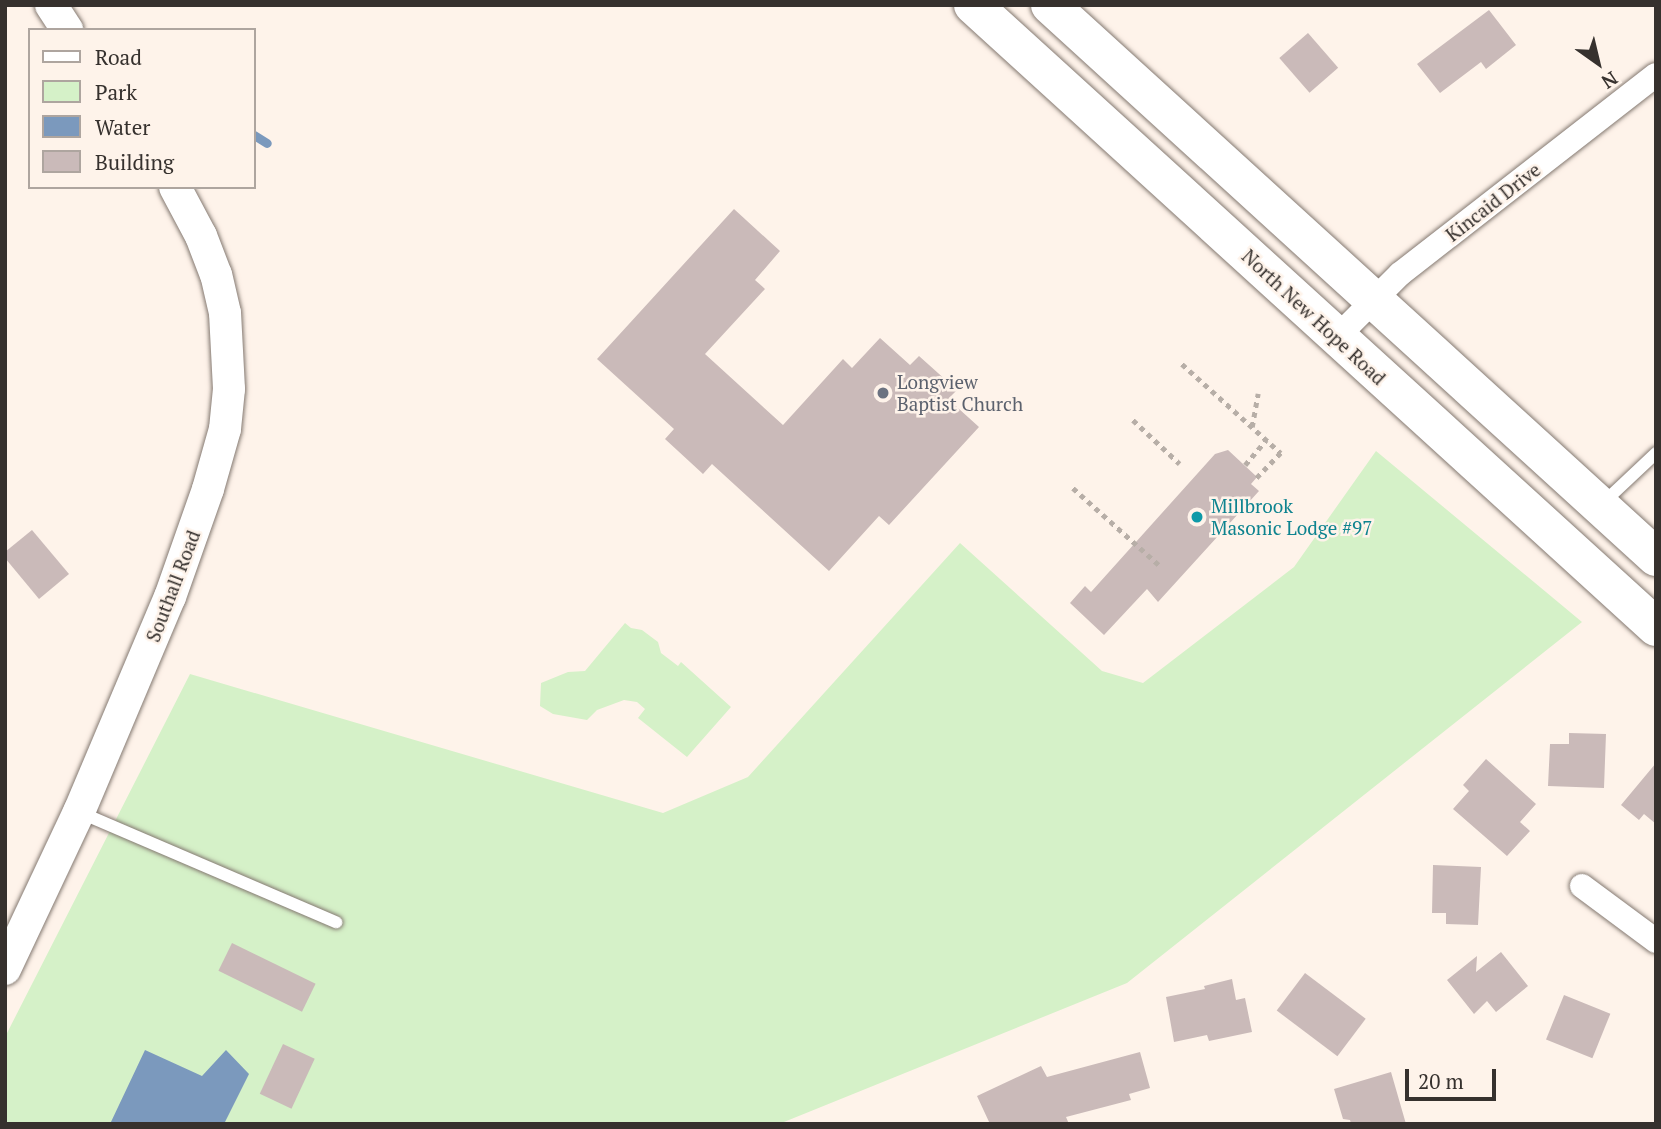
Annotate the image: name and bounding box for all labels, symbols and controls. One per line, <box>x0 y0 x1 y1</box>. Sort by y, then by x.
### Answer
legend <box>28 28 256 189</box>
north arrow <box>1563 28 1633 98</box>
text: Road <box>95 43 142 71</box>
text: N <box>1597 66 1623 95</box>
text: Park <box>95 78 137 106</box>
text: Water <box>95 113 150 141</box>
text: Building <box>95 148 174 176</box>
street label: Kincaid Drive <box>1441 158 1545 246</box>
street label: North New Hope Road <box>1237 245 1391 389</box>
place label: Longview Baptist Church <box>897 371 1023 415</box>
marker: Longview Baptist Church <box>875 385 891 401</box>
place label: Millbrook Masonic Lodge #97 <box>1211 495 1372 539</box>
marker: Millbrook Masonic Lodge #97 <box>1189 509 1205 525</box>
street label: Southall Road <box>141 527 205 645</box>
scale bar <box>1409 1056 1500 1100</box>
text: 20 m <box>1418 1067 1464 1095</box>

